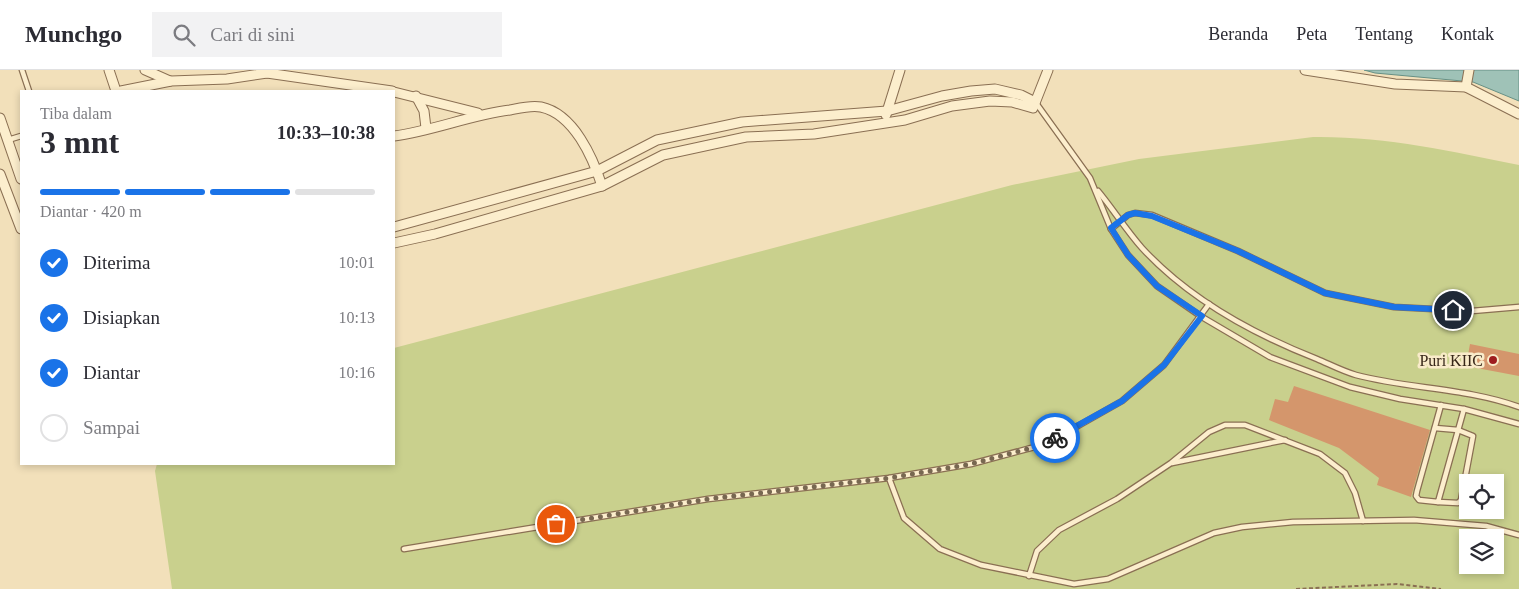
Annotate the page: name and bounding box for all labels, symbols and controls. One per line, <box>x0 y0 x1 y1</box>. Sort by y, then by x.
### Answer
search box <box>152 12 502 57</box>
text: Munchgo <box>25 21 122 47</box>
icon: search <box>170 21 198 49</box>
text: Cari di sini <box>210 24 295 45</box>
text: Beranda <box>1208 24 1268 44</box>
text: Peta <box>1296 24 1327 44</box>
text: Tentang <box>1355 24 1413 44</box>
text: Kontak <box>1441 24 1494 44</box>
text: Tiba dalam <box>40 105 112 122</box>
text: 10:33–10:38 <box>277 122 375 143</box>
text: 3 mnt <box>40 124 119 160</box>
text: Diantar · 420 m <box>40 203 142 220</box>
icon: check <box>40 249 68 277</box>
text: Diterima <box>83 252 151 273</box>
text: 10:01 <box>339 254 375 271</box>
pin <box>1432 289 1474 331</box>
icon: home <box>1439 296 1467 324</box>
icon: check <box>40 304 68 332</box>
text: Disiapkan <box>83 307 160 328</box>
text: 10:13 <box>339 309 375 326</box>
place label: Puri KIIC <box>1419 352 1483 369</box>
marker: Puri KIIC <box>1487 354 1499 366</box>
icon: check <box>40 359 68 387</box>
text: Diantar <box>83 362 140 383</box>
text: 10:16 <box>339 364 375 381</box>
courier <box>1030 413 1080 463</box>
text: Sampai <box>83 417 140 438</box>
icon: bike <box>1041 424 1069 452</box>
map controls <box>1459 474 1504 574</box>
button: locate <box>1459 474 1504 519</box>
pin <box>535 503 577 545</box>
icon: bag <box>542 510 570 538</box>
button: layers <box>1459 529 1504 574</box>

